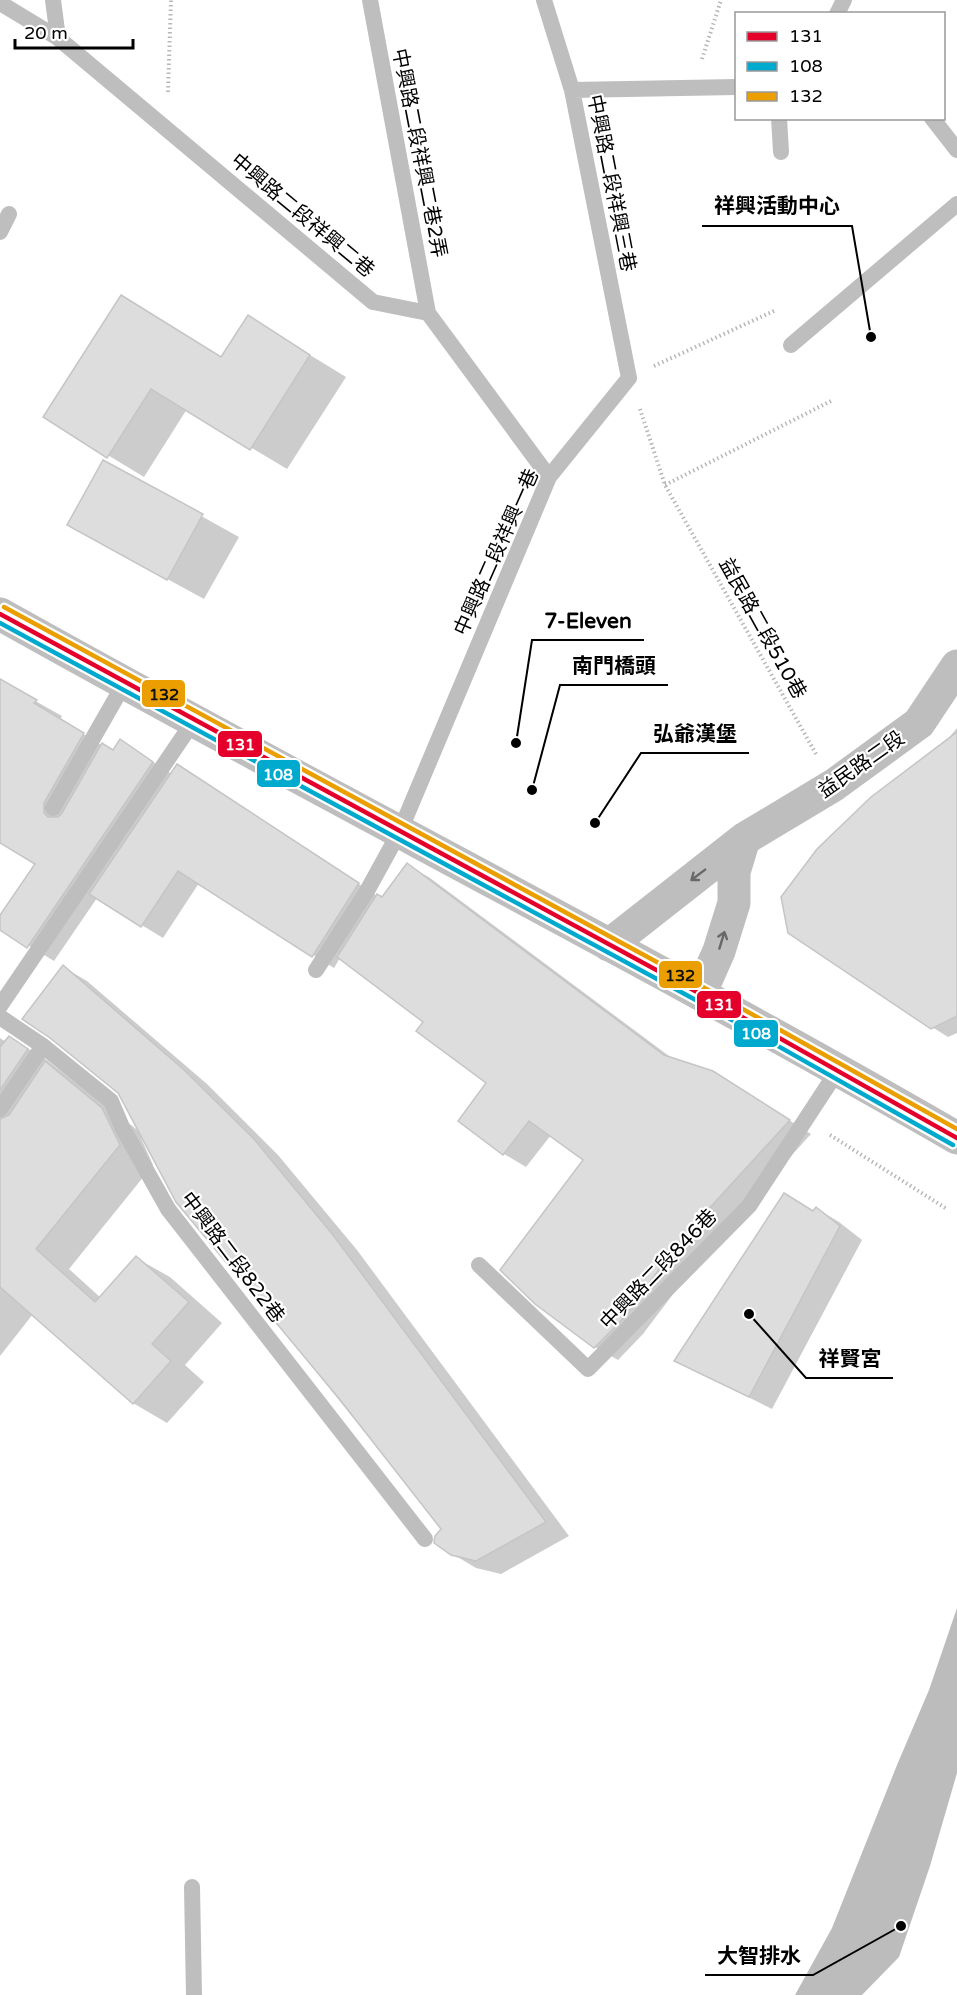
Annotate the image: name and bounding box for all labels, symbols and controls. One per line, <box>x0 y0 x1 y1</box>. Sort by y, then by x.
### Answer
scale bar <box>15 12 134 50</box>
legend <box>735 12 945 120</box>
text: 20 m <box>24 22 68 44</box>
text: 131 <box>789 25 823 47</box>
street label: 中興路二段祥興二巷2弄 <box>387 47 451 260</box>
text: 108 <box>789 55 823 77</box>
text: 132 <box>789 85 823 107</box>
street label: 中興路二段祥興三巷 <box>582 93 640 274</box>
street label: 中興路二段祥興二巷 <box>226 149 379 283</box>
callout: 祥興活動中心 <box>702 187 852 226</box>
text: 祥興活動中心 <box>714 194 840 219</box>
street label: 中興路二段祥興一巷 <box>449 465 544 640</box>
street label: 益民路二段510巷 <box>713 554 811 703</box>
callout: 7-Eleven <box>532 601 644 640</box>
text: 7-Eleven <box>544 609 632 634</box>
callout: 南門橋頭 <box>560 646 668 685</box>
text: 南門橋頭 <box>572 654 656 679</box>
line badge: 132 <box>141 679 186 708</box>
text: 132 <box>149 685 179 705</box>
callout: 弘爺漢堡 <box>641 714 749 753</box>
text: 弘爺漢堡 <box>653 722 737 747</box>
street label: 益民路二段 <box>814 726 909 803</box>
line badge: 131 <box>217 730 263 758</box>
text: 131 <box>225 735 255 755</box>
line badge: 108 <box>256 759 301 788</box>
text: 108 <box>263 765 293 785</box>
one-way arrow <box>690 868 706 881</box>
one-way arrow <box>717 931 728 950</box>
line badge: 132 <box>658 960 703 989</box>
text: 132 <box>665 966 695 986</box>
line badge: 131 <box>696 990 742 1019</box>
text: 131 <box>704 995 734 1015</box>
line badge: 108 <box>733 1019 779 1048</box>
text: 108 <box>741 1024 771 1044</box>
street label: 中興路二段822巷 <box>175 1187 289 1328</box>
street label: 中興路二段846巷 <box>595 1205 722 1335</box>
callout: 祥賢宮 <box>806 1339 893 1378</box>
text: 祥賢宮 <box>819 1347 882 1372</box>
callout: 大智排水 <box>705 1936 813 1975</box>
text: 大智排水 <box>717 1944 801 1969</box>

